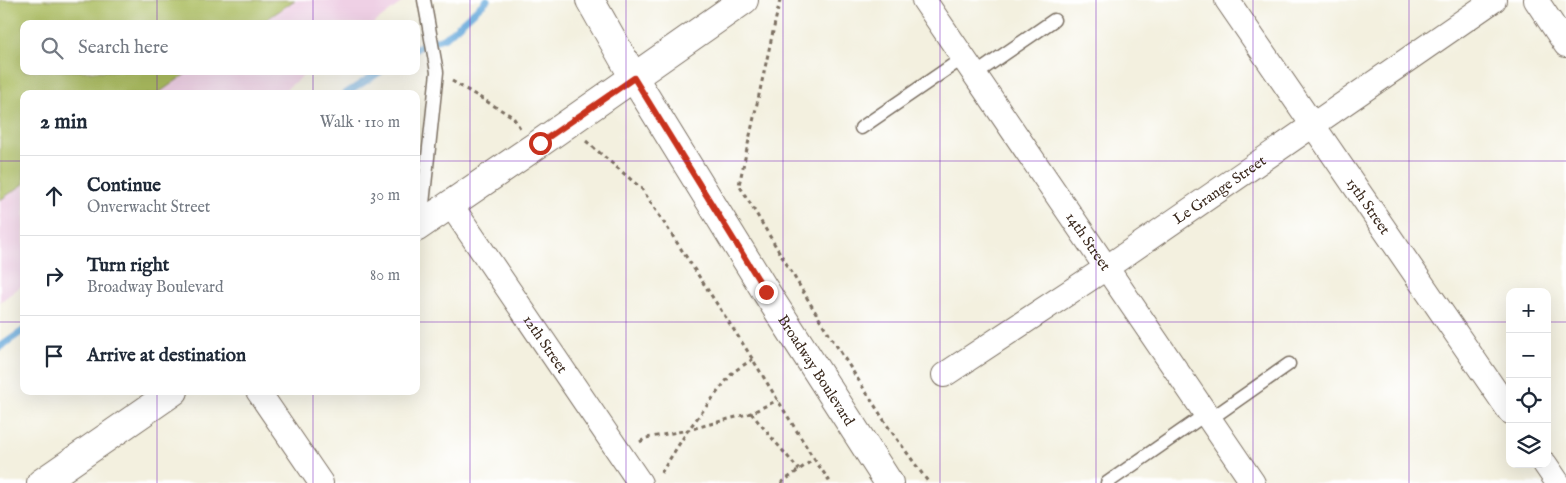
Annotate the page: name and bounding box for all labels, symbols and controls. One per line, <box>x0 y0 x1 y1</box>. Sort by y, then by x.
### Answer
search box <box>20 20 420 75</box>
icon: search <box>38 34 66 62</box>
text: Search here <box>78 36 169 60</box>
text: 2 min <box>40 109 87 136</box>
text: Walk · 110 m <box>320 113 400 133</box>
route start <box>529 132 552 155</box>
street label: Le Grange Street <box>1169 151 1269 228</box>
text: Continue <box>87 174 161 198</box>
street label: 15th Street <box>1342 174 1395 238</box>
icon: ahead <box>40 182 68 210</box>
text: 30 m <box>370 186 400 206</box>
text: Onverwacht Street <box>87 198 210 218</box>
street label: 14th Street <box>1062 208 1115 274</box>
text: Turn right <box>87 254 169 278</box>
icon: right <box>40 262 68 290</box>
text: 80 m <box>370 266 400 286</box>
text: Broadway Boulevard <box>87 278 223 298</box>
route end <box>755 281 778 304</box>
map controls <box>1506 288 1551 468</box>
button: + <box>1506 288 1551 333</box>
street label: 12th Street <box>519 311 572 377</box>
street label: Broadway Boulevard <box>774 311 860 430</box>
button: − <box>1506 333 1551 378</box>
icon: arrive <box>40 342 68 370</box>
text: Arrive at destination <box>87 344 246 368</box>
button: locate <box>1506 378 1551 423</box>
button: layers <box>1506 423 1551 468</box>

